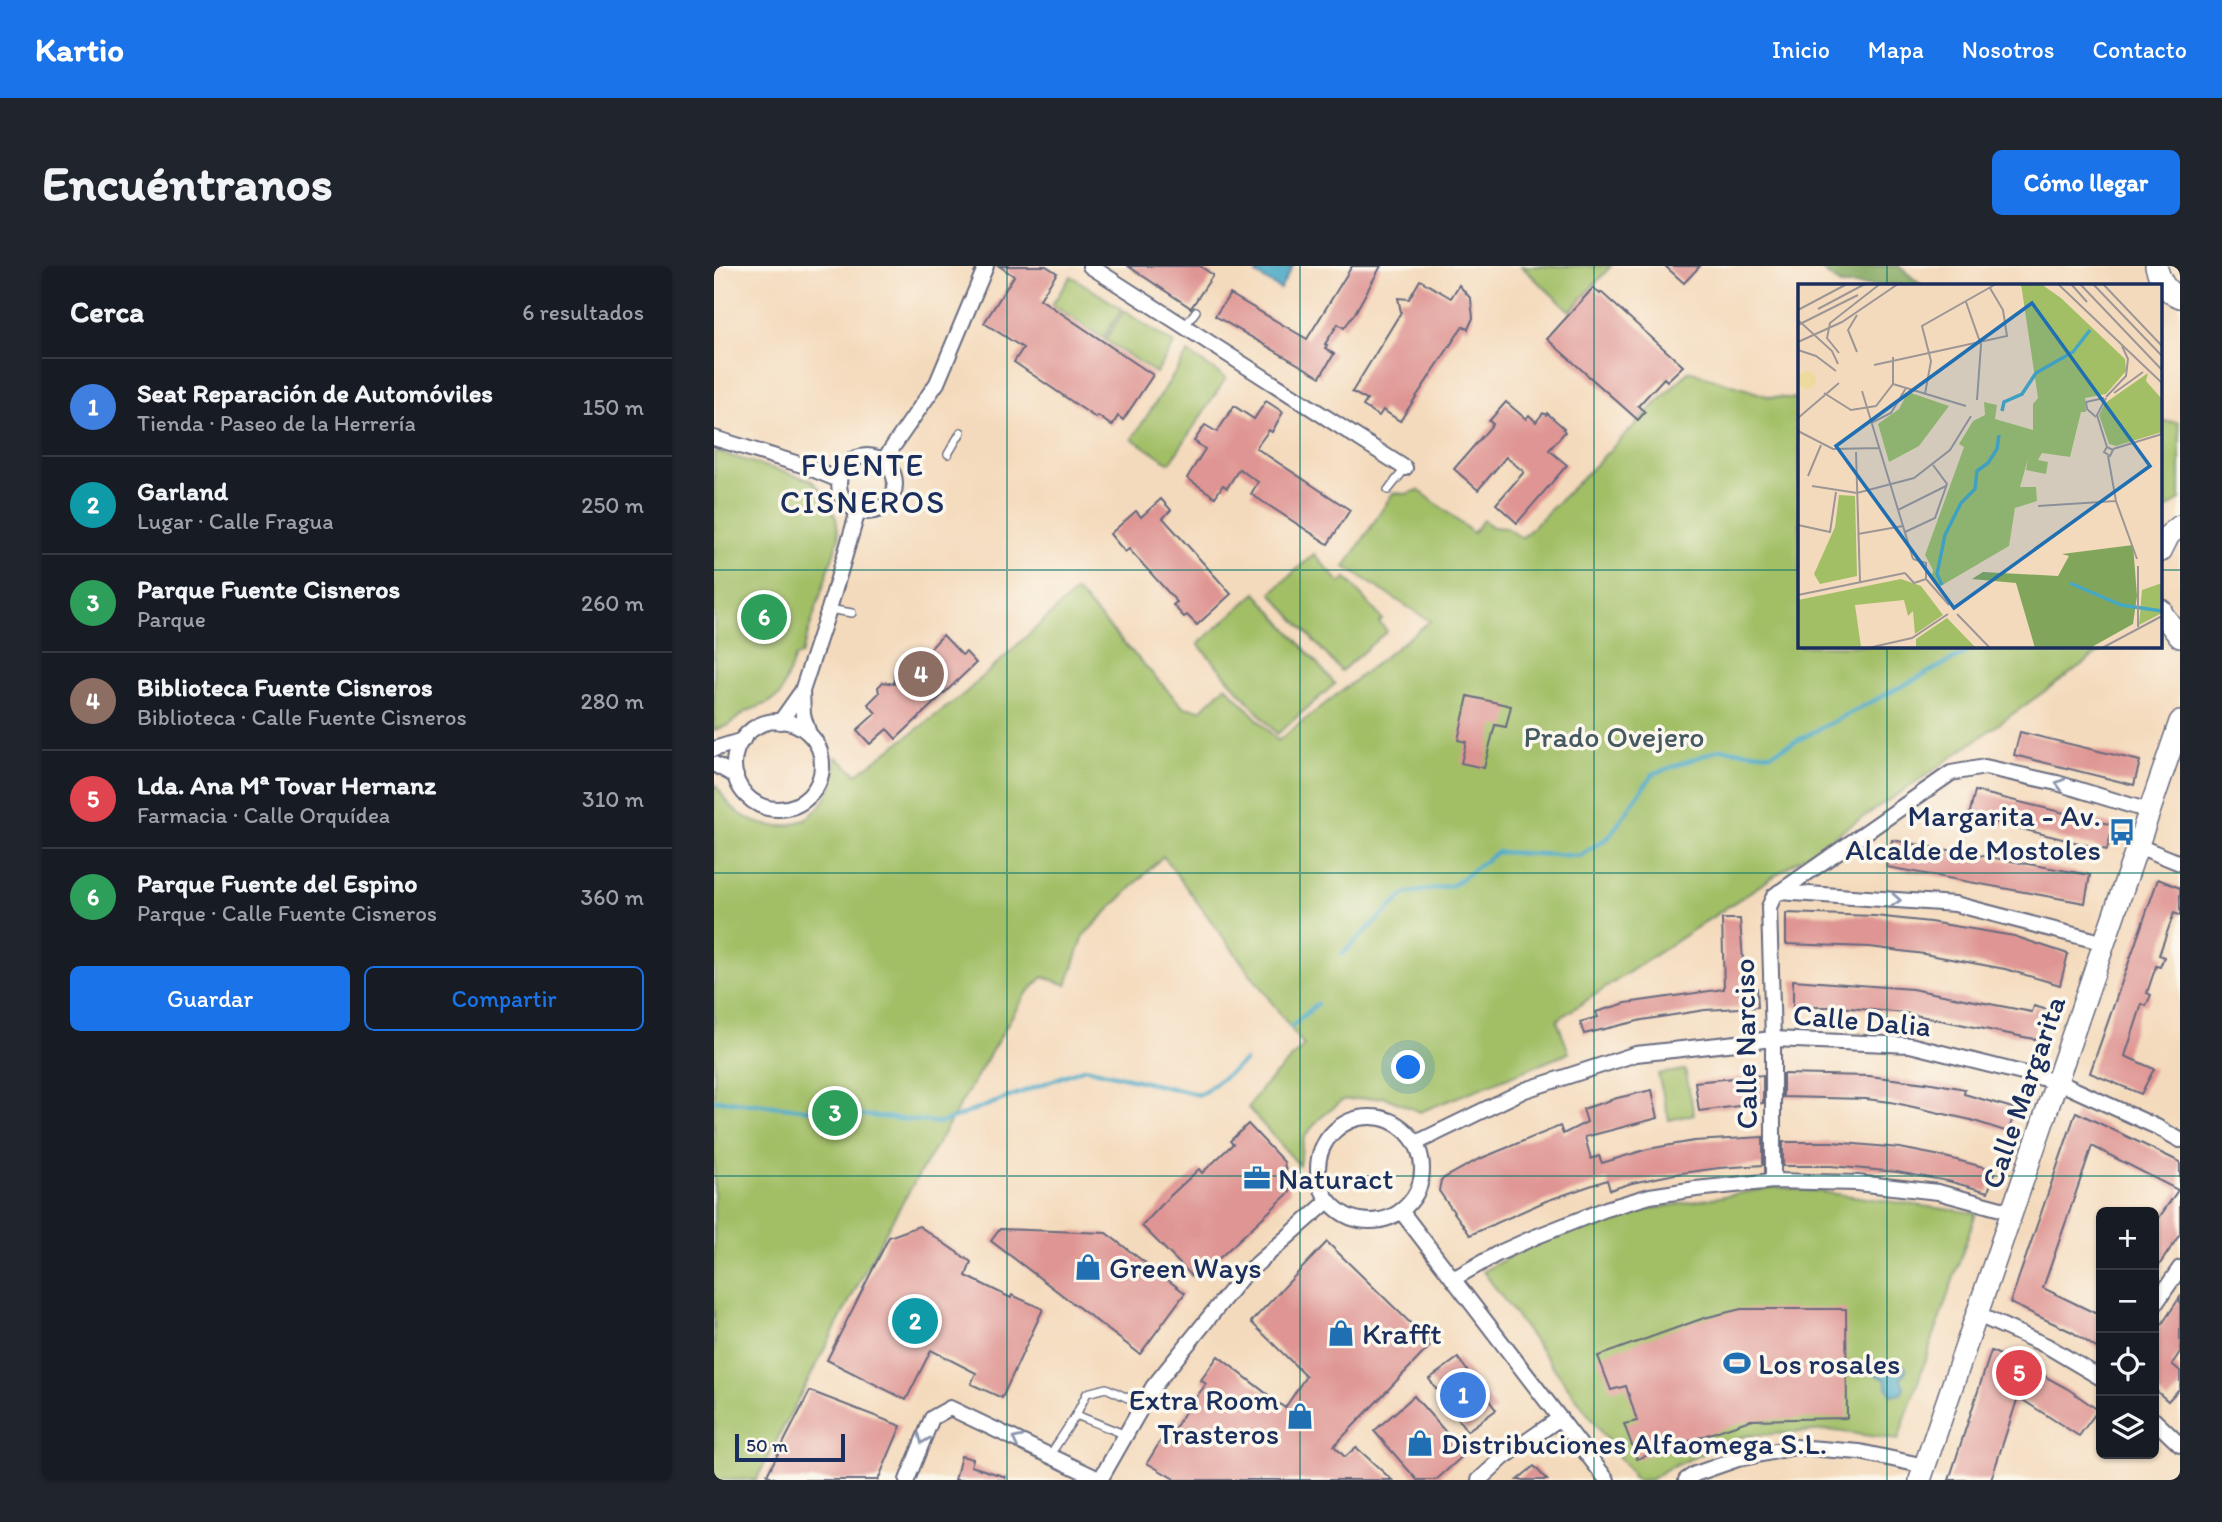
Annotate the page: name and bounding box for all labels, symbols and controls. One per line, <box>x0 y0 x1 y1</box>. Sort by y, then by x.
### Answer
text: Kartio <box>35 30 124 69</box>
text: Inicio <box>1772 35 1830 64</box>
text: Mapa <box>1868 35 1924 64</box>
text: Nosotros <box>1962 35 2054 64</box>
text: Contacto <box>2092 35 2187 64</box>
button: Cómo llegar <box>1992 150 2180 215</box>
text: Encuéntranos <box>42 153 333 212</box>
inset map <box>1798 284 2162 648</box>
text: Cerca <box>70 293 144 330</box>
text: 6 resultados <box>522 298 644 326</box>
text: Seat Reparación de Automóviles <box>137 377 493 409</box>
text: 1 <box>88 393 98 421</box>
text: 150 m <box>583 393 644 421</box>
text: Tienda · Paseo de la Herrería <box>137 409 416 437</box>
district label: FUENTE CISNEROS <box>780 446 946 521</box>
text: Garland <box>137 475 228 507</box>
text: 2 <box>87 491 99 519</box>
text: 250 m <box>581 491 644 519</box>
text: Lugar · Calle Fragua <box>137 507 334 535</box>
text: Parque Fuente Cisneros <box>137 573 400 605</box>
text: 3 <box>87 589 99 617</box>
text: 260 m <box>581 589 644 617</box>
pin: 6 <box>741 591 787 643</box>
text: Parque <box>137 605 206 633</box>
pin: 4 <box>898 648 944 700</box>
text: Biblioteca Fuente Cisneros <box>137 671 433 703</box>
text: 4 <box>86 687 100 715</box>
text: 280 m <box>581 687 644 715</box>
text: Biblioteca · Calle Fuente Cisneros <box>137 703 467 731</box>
park label: Prado Ovejero <box>1523 718 1705 755</box>
text: Lda. Ana Mª Tovar Hernanz <box>137 769 436 801</box>
one-way arrow <box>2054 778 2066 792</box>
text: 5 <box>87 785 99 813</box>
text: 310 m <box>582 785 644 813</box>
place label: Margarita - Av. Alcalde de Mostoles <box>1845 797 2101 868</box>
text: Farmacia · Calle Orquídea <box>137 801 390 829</box>
bus stop icon: Margarita - Av. Alcalde de Mostoles <box>2107 817 2137 847</box>
text: Parque Fuente del Espino <box>137 867 417 899</box>
text: 6 <box>87 883 99 911</box>
text: 360 m <box>581 883 644 911</box>
one-way arrow <box>1891 892 1902 907</box>
text: Parque · Calle Fuente Cisneros <box>137 899 437 927</box>
street label: Calle Narciso <box>1725 958 1765 1130</box>
button: Guardar <box>70 966 350 1031</box>
button: Compartir <box>364 966 644 1031</box>
street label: Calle Margarita <box>1973 990 2073 1193</box>
street label: Calle Dalia <box>1791 996 1933 1044</box>
your location <box>1391 1050 1425 1084</box>
pin: 3 <box>812 1087 858 1139</box>
place label: Naturact <box>1278 1160 1394 1197</box>
office icon: Naturact <box>1242 1163 1272 1193</box>
map controls <box>2096 1207 2159 1459</box>
button: + <box>2096 1207 2159 1270</box>
place label: Green Ways <box>1109 1249 1262 1286</box>
shop icon: Green Ways <box>1073 1252 1103 1282</box>
button: − <box>2096 1270 2159 1333</box>
pin: 2 <box>892 1295 938 1347</box>
place label: Krafft <box>1362 1315 1441 1352</box>
shop icon: Krafft <box>1326 1318 1356 1348</box>
button: locate <box>2096 1333 2159 1396</box>
place label: Los rosales <box>1758 1345 1900 1382</box>
pin: 5 <box>1996 1347 2042 1399</box>
sports icon: Los rosales <box>1722 1348 1752 1378</box>
pin: 1 <box>1440 1369 1486 1421</box>
place label: Extra Room Trasteros <box>1129 1381 1279 1452</box>
button: layers <box>2096 1396 2159 1459</box>
shop icon: Extra Room Trasteros <box>1285 1401 1315 1431</box>
place label: Distribuciones Alfaomega S.L. <box>1441 1425 1827 1462</box>
shop icon: Distribuciones Alfaomega S.L. <box>1405 1428 1435 1458</box>
scale bar <box>735 1431 845 1463</box>
one-way arrow <box>918 1433 932 1445</box>
text: 50 m <box>746 1434 788 1457</box>
one-way arrow <box>1012 1434 1024 1448</box>

